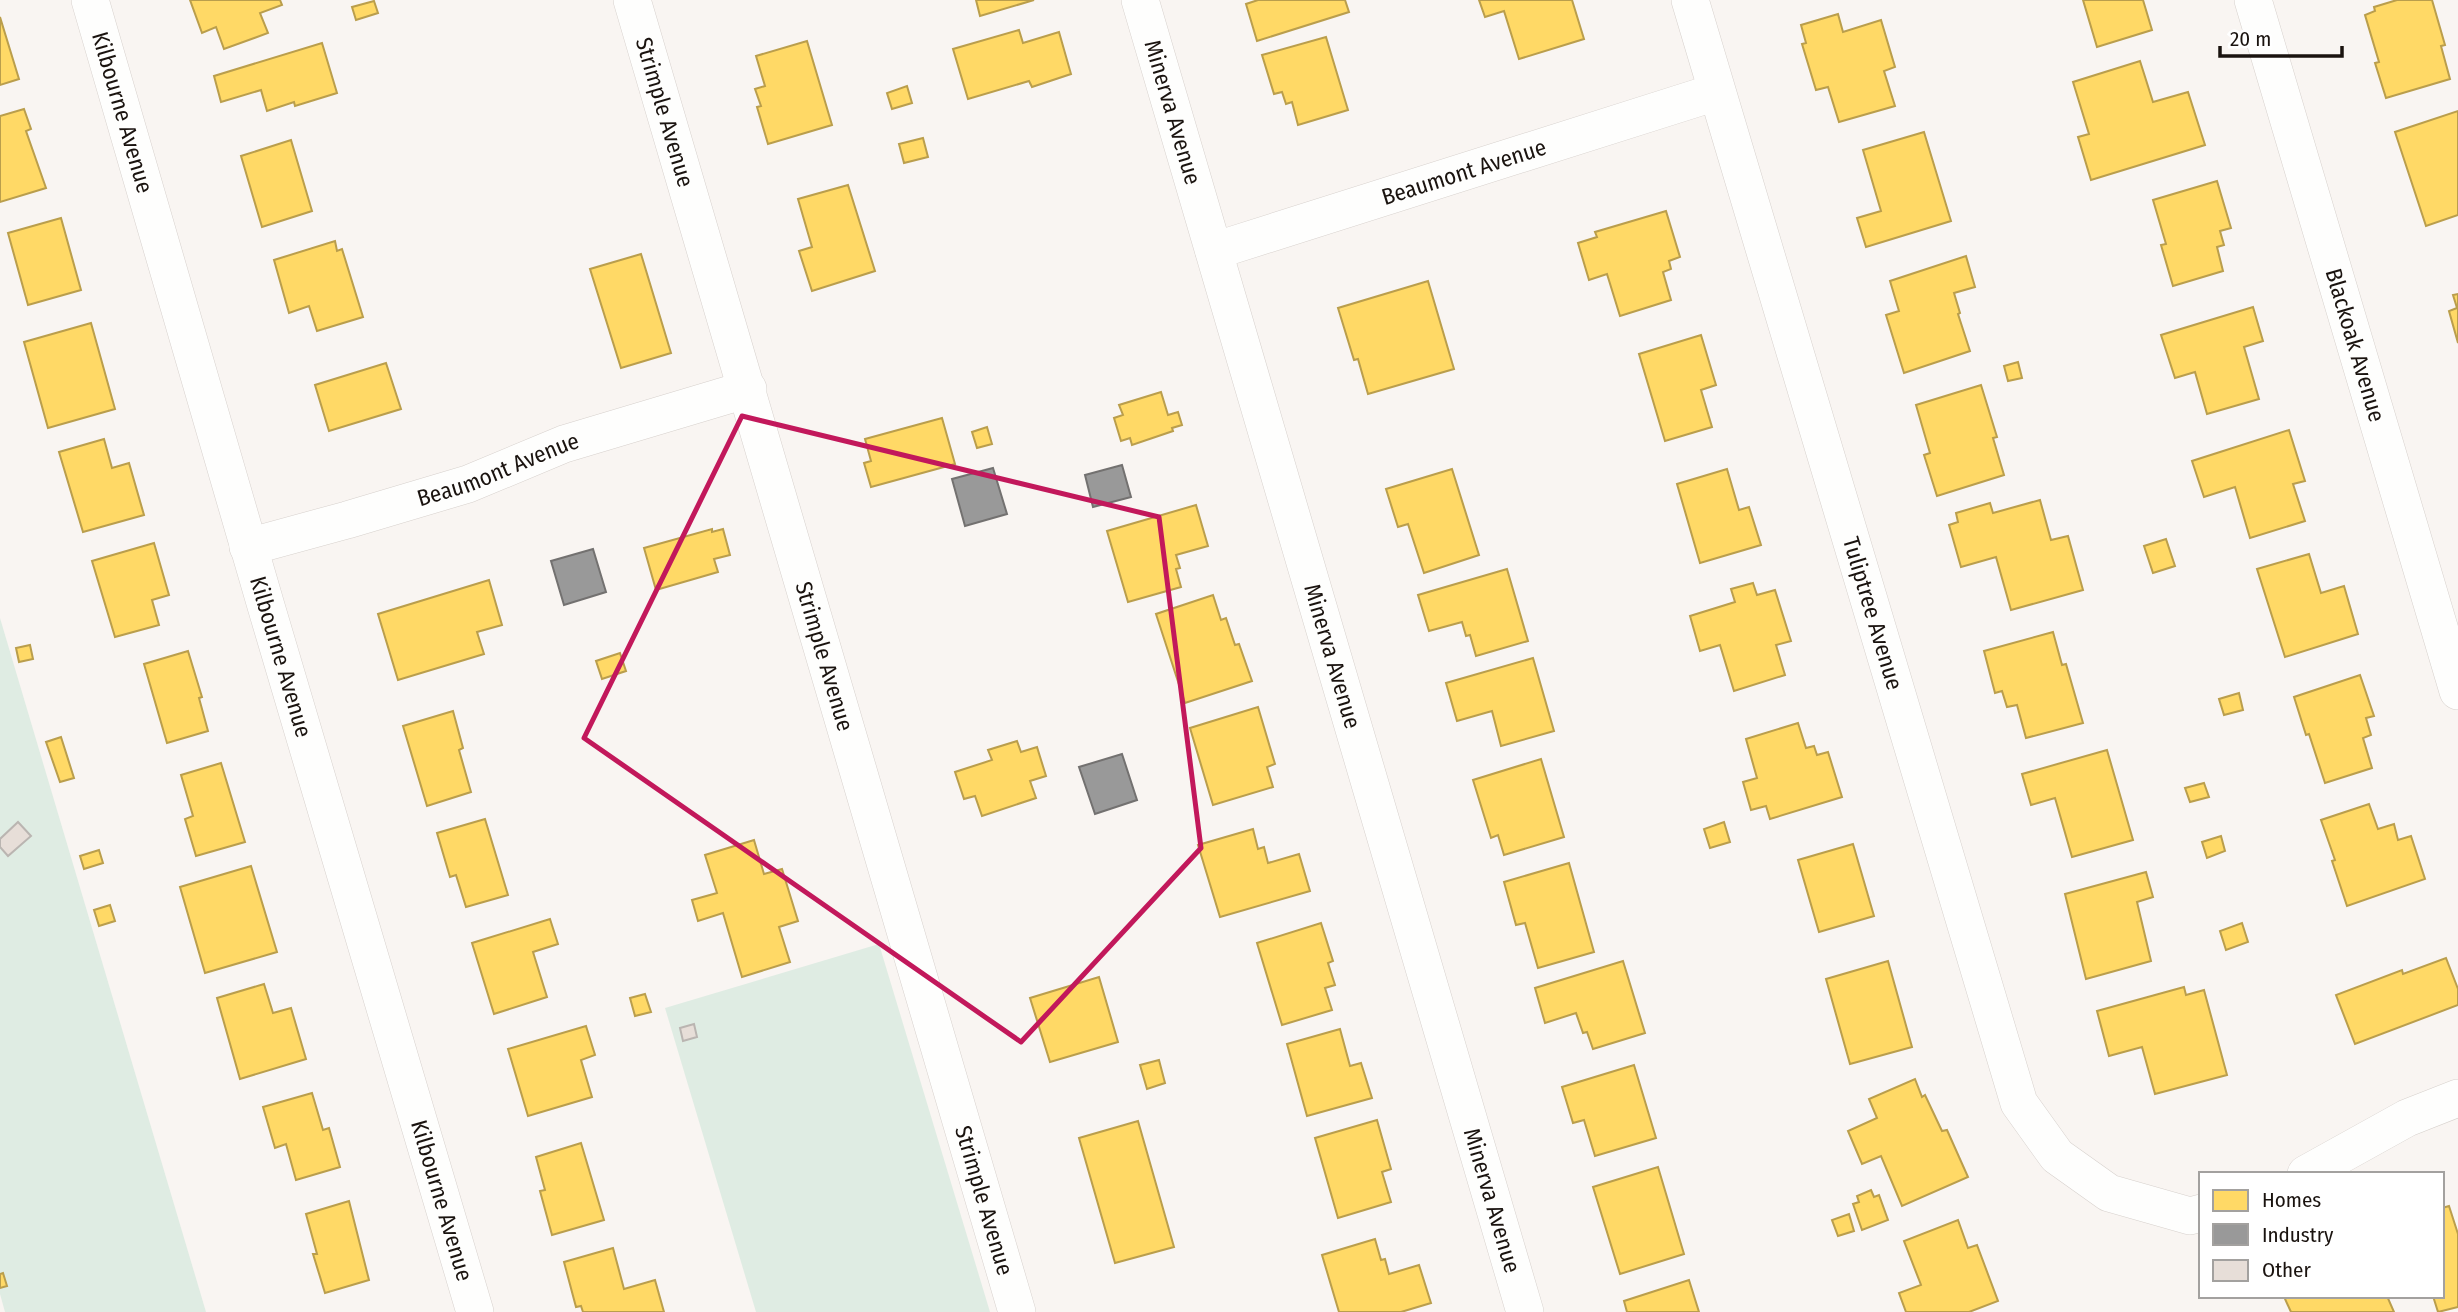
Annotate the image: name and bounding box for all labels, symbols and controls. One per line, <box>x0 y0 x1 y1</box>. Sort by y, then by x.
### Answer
scale bar <box>2220 14 2342 58</box>
text: 20 m <box>2230 26 2271 52</box>
street label: Kilbourne Avenue <box>86 28 159 196</box>
street label: Strimple Avenue <box>630 34 700 190</box>
street label: Minerva Avenue <box>1138 37 1207 188</box>
street label: Beaumont Avenue <box>1378 133 1550 211</box>
street label: Blackoak Avenue <box>2319 265 2391 425</box>
street label: Beaumont Avenue <box>414 426 582 512</box>
street label: Tuliptree Avenue <box>1837 534 1909 693</box>
street label: Kilbourne Avenue <box>244 573 318 741</box>
street label: Strimple Avenue <box>789 578 860 734</box>
street label: Minerva Avenue <box>1298 581 1367 732</box>
street label: Kilbourne Avenue <box>405 1117 479 1284</box>
street label: Strimple Avenue <box>949 1122 1019 1279</box>
street label: Minerva Avenue <box>1458 1125 1527 1276</box>
legend <box>2199 1172 2444 1298</box>
text: Homes <box>2262 1187 2321 1213</box>
text: Industry <box>2262 1222 2334 1248</box>
text: Other <box>2262 1257 2311 1283</box>

